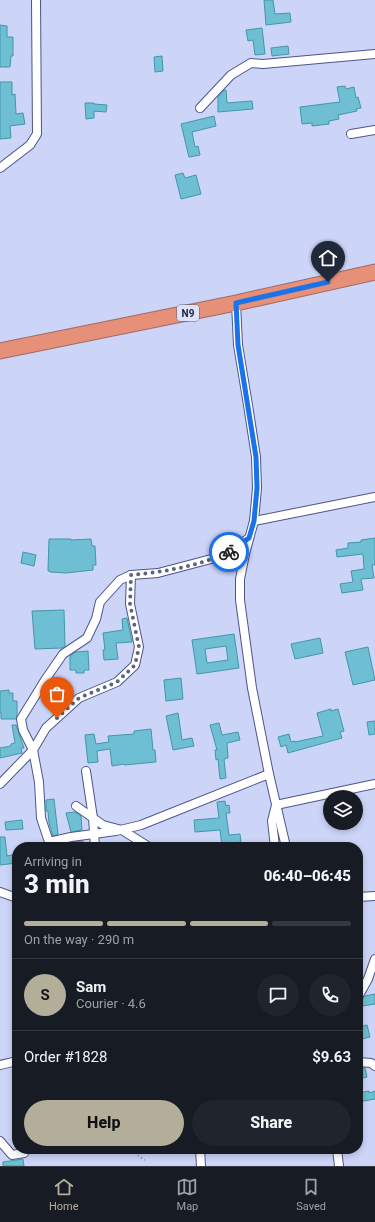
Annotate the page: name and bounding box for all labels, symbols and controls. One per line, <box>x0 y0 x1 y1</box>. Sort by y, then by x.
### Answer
pin <box>311 241 345 282</box>
icon: home <box>317 247 339 269</box>
road number: N9 <box>177 305 199 321</box>
courier <box>209 532 249 572</box>
icon: bike <box>218 541 240 563</box>
pin <box>40 677 74 718</box>
icon: bag <box>46 683 68 705</box>
map controls <box>323 790 363 830</box>
button: layers <box>323 790 363 830</box>
text: Arriving in <box>24 854 82 869</box>
text: 06:40–06:45 <box>264 867 351 885</box>
text: 3 min <box>24 869 90 899</box>
text: On the way · 290 m <box>24 932 134 947</box>
button: chat <box>257 974 299 1016</box>
button: phone <box>309 974 351 1016</box>
text: Sam <box>76 978 106 996</box>
text: S <box>40 986 50 1004</box>
text: Courier · 4.6 <box>76 996 146 1011</box>
text: Order #1828 <box>24 1048 107 1066</box>
text: $9.63 <box>312 1048 351 1066</box>
button: Help <box>24 1100 184 1146</box>
button: Share <box>192 1100 351 1146</box>
tab: Home <box>49 1176 79 1213</box>
tab: Map <box>176 1176 198 1213</box>
tab: Saved <box>296 1176 326 1213</box>

